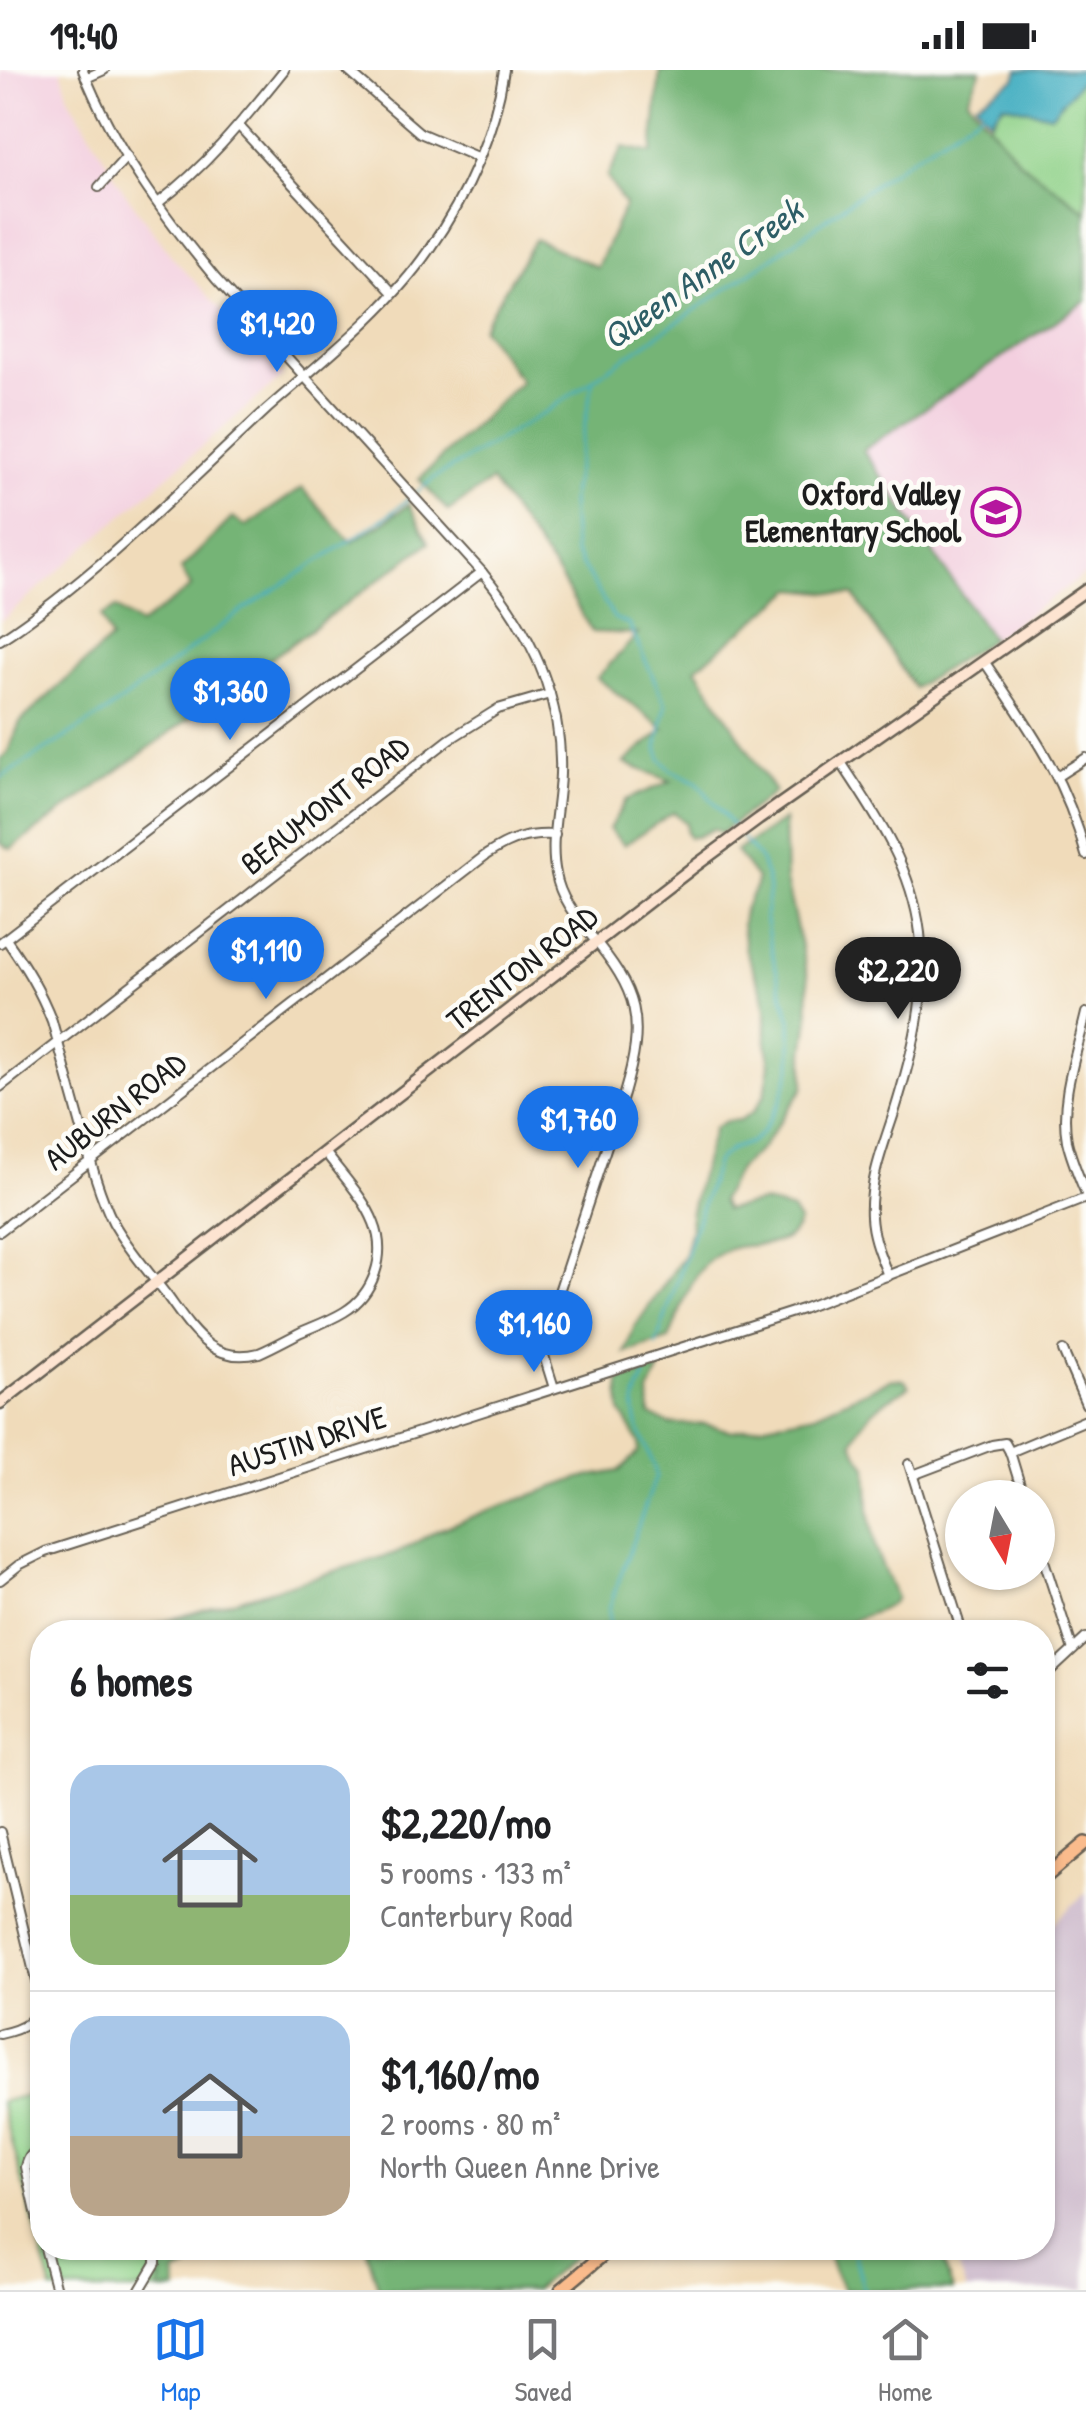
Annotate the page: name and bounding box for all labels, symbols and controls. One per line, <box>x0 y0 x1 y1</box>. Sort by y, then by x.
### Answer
text: 19:40 <box>50 9 118 61</box>
water label: Queen Anne Creek <box>592 185 814 360</box>
pin: $1,420 <box>196 290 358 375</box>
text: $1,420 <box>239 301 315 344</box>
place label: Oxford Valley Elementary School <box>745 472 962 553</box>
school or university icon: Oxford Valley Elementary School <box>970 486 1022 538</box>
pin: $1,360 <box>149 658 311 743</box>
text: $1,360 <box>192 669 268 712</box>
street label: BEAUMONT ROAD <box>232 725 418 884</box>
street label: TRENTON ROAD <box>437 895 606 1040</box>
pin: $1,110 <box>185 917 347 1002</box>
text: $1,110 <box>230 928 302 971</box>
pin: $2,220 <box>817 937 979 1022</box>
text: $2,220 <box>857 948 939 991</box>
street label: AUBURN ROAD <box>35 1042 195 1180</box>
pin: $1,760 <box>497 1086 659 1171</box>
text: $1,760 <box>539 1097 617 1140</box>
pin: $1,160 <box>453 1290 615 1375</box>
text: $1,160 <box>497 1301 571 1344</box>
street label: AUSTIN DRIVE <box>222 1395 392 1486</box>
north arrow <box>945 1480 1055 1590</box>
map controls <box>945 1480 1055 1590</box>
text: 6 homes <box>70 1652 192 1709</box>
icon: filters <box>960 1653 1015 1708</box>
text: $2,220/mo <box>380 1794 551 1851</box>
icon: home <box>150 1805 270 1925</box>
text: 5 rooms · 133 m² <box>380 1851 571 1894</box>
text: Canterbury Road <box>380 1894 572 1937</box>
text: $1,160/mo <box>380 2045 539 2102</box>
icon: home <box>150 2056 270 2176</box>
text: 2 rooms · 80 m² <box>380 2102 560 2145</box>
text: North Queen Anne Drive <box>380 2145 660 2188</box>
tab: Map <box>153 2312 208 2410</box>
tab: Saved <box>514 2312 572 2410</box>
tab: Home <box>878 2312 933 2410</box>

